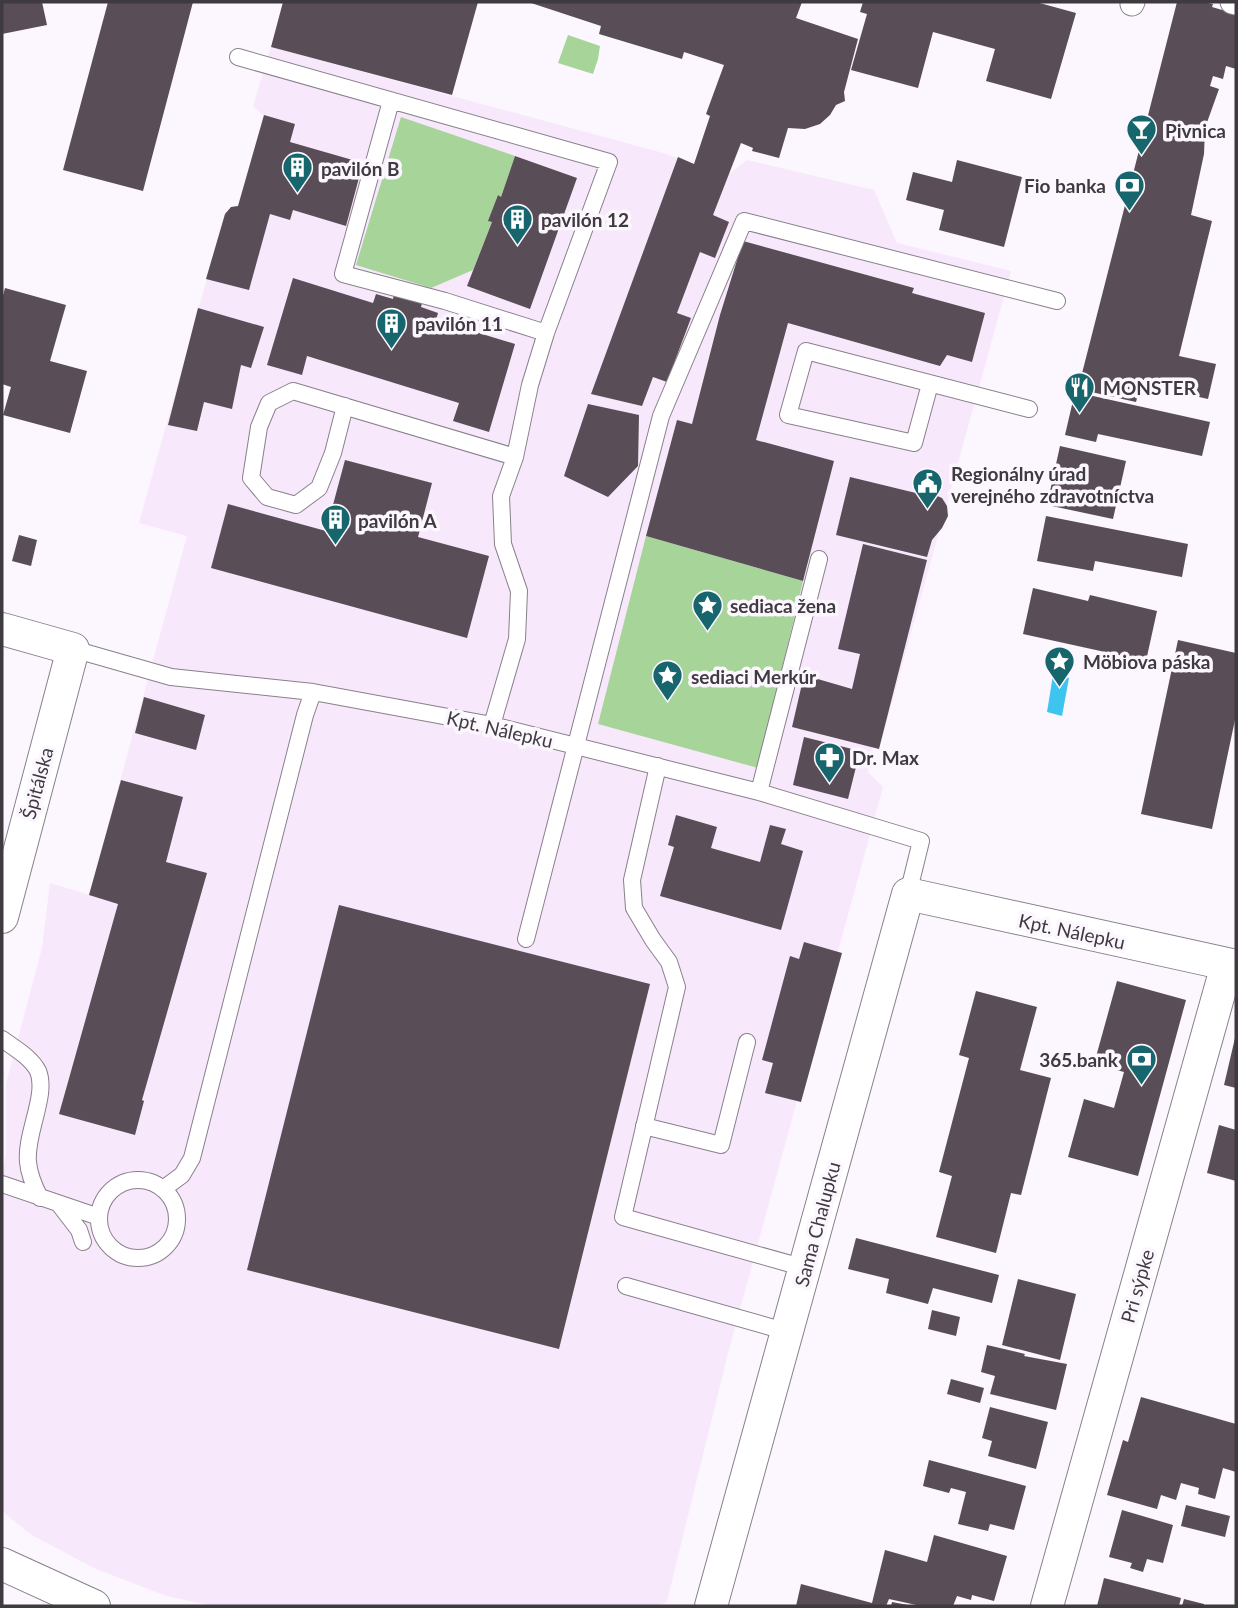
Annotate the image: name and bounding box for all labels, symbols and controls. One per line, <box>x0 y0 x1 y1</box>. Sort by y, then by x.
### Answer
bar icon: Pivnica <box>1125 113 1159 157</box>
place label: Pivnica <box>1165 119 1226 142</box>
building icon: pavilón B <box>281 151 315 195</box>
place label: pavilón B <box>321 157 400 180</box>
bank icon: Fio banka <box>1112 168 1146 212</box>
place label: Fio banka <box>1024 174 1106 197</box>
building icon: pavilón 12 <box>501 202 535 246</box>
place label: pavilón 12 <box>541 208 629 231</box>
building icon: pavilón 11 <box>375 306 409 350</box>
place label: pavilón 11 <box>415 312 503 335</box>
restaurant icon: MONSTER <box>1063 370 1097 414</box>
place label: MONSTER <box>1103 376 1197 399</box>
place label: Regionálny úrad verejného zdravotníctva <box>951 462 1154 507</box>
public building icon: Regionálny úrad verejného zdravotníctva <box>911 467 945 511</box>
building icon: pavilón A <box>318 503 352 547</box>
place label: pavilón A <box>358 509 437 532</box>
place icon: sediaca žena <box>690 588 724 632</box>
place label: sediaca žena <box>730 594 836 617</box>
place icon: Möbiova páska <box>1043 644 1077 688</box>
place label: Möbiova páska <box>1083 650 1210 673</box>
place icon: sediaci Merkúr <box>651 659 685 703</box>
place label: sediaci Merkúr <box>691 665 817 688</box>
street label: Kpt. Nálepku <box>445 706 555 752</box>
pharmacy icon: Dr. Max <box>812 740 846 784</box>
street label: Špitálska <box>16 745 58 821</box>
place label: Dr. Max <box>852 746 919 769</box>
street label: Kpt. Nálepku <box>1017 908 1127 954</box>
bank icon: 365.bank <box>1124 1042 1158 1086</box>
place label: 365.bank <box>1039 1048 1119 1071</box>
street label: Sama Chalupku <box>789 1159 845 1289</box>
street label: Pri sýpke <box>1116 1247 1158 1325</box>

